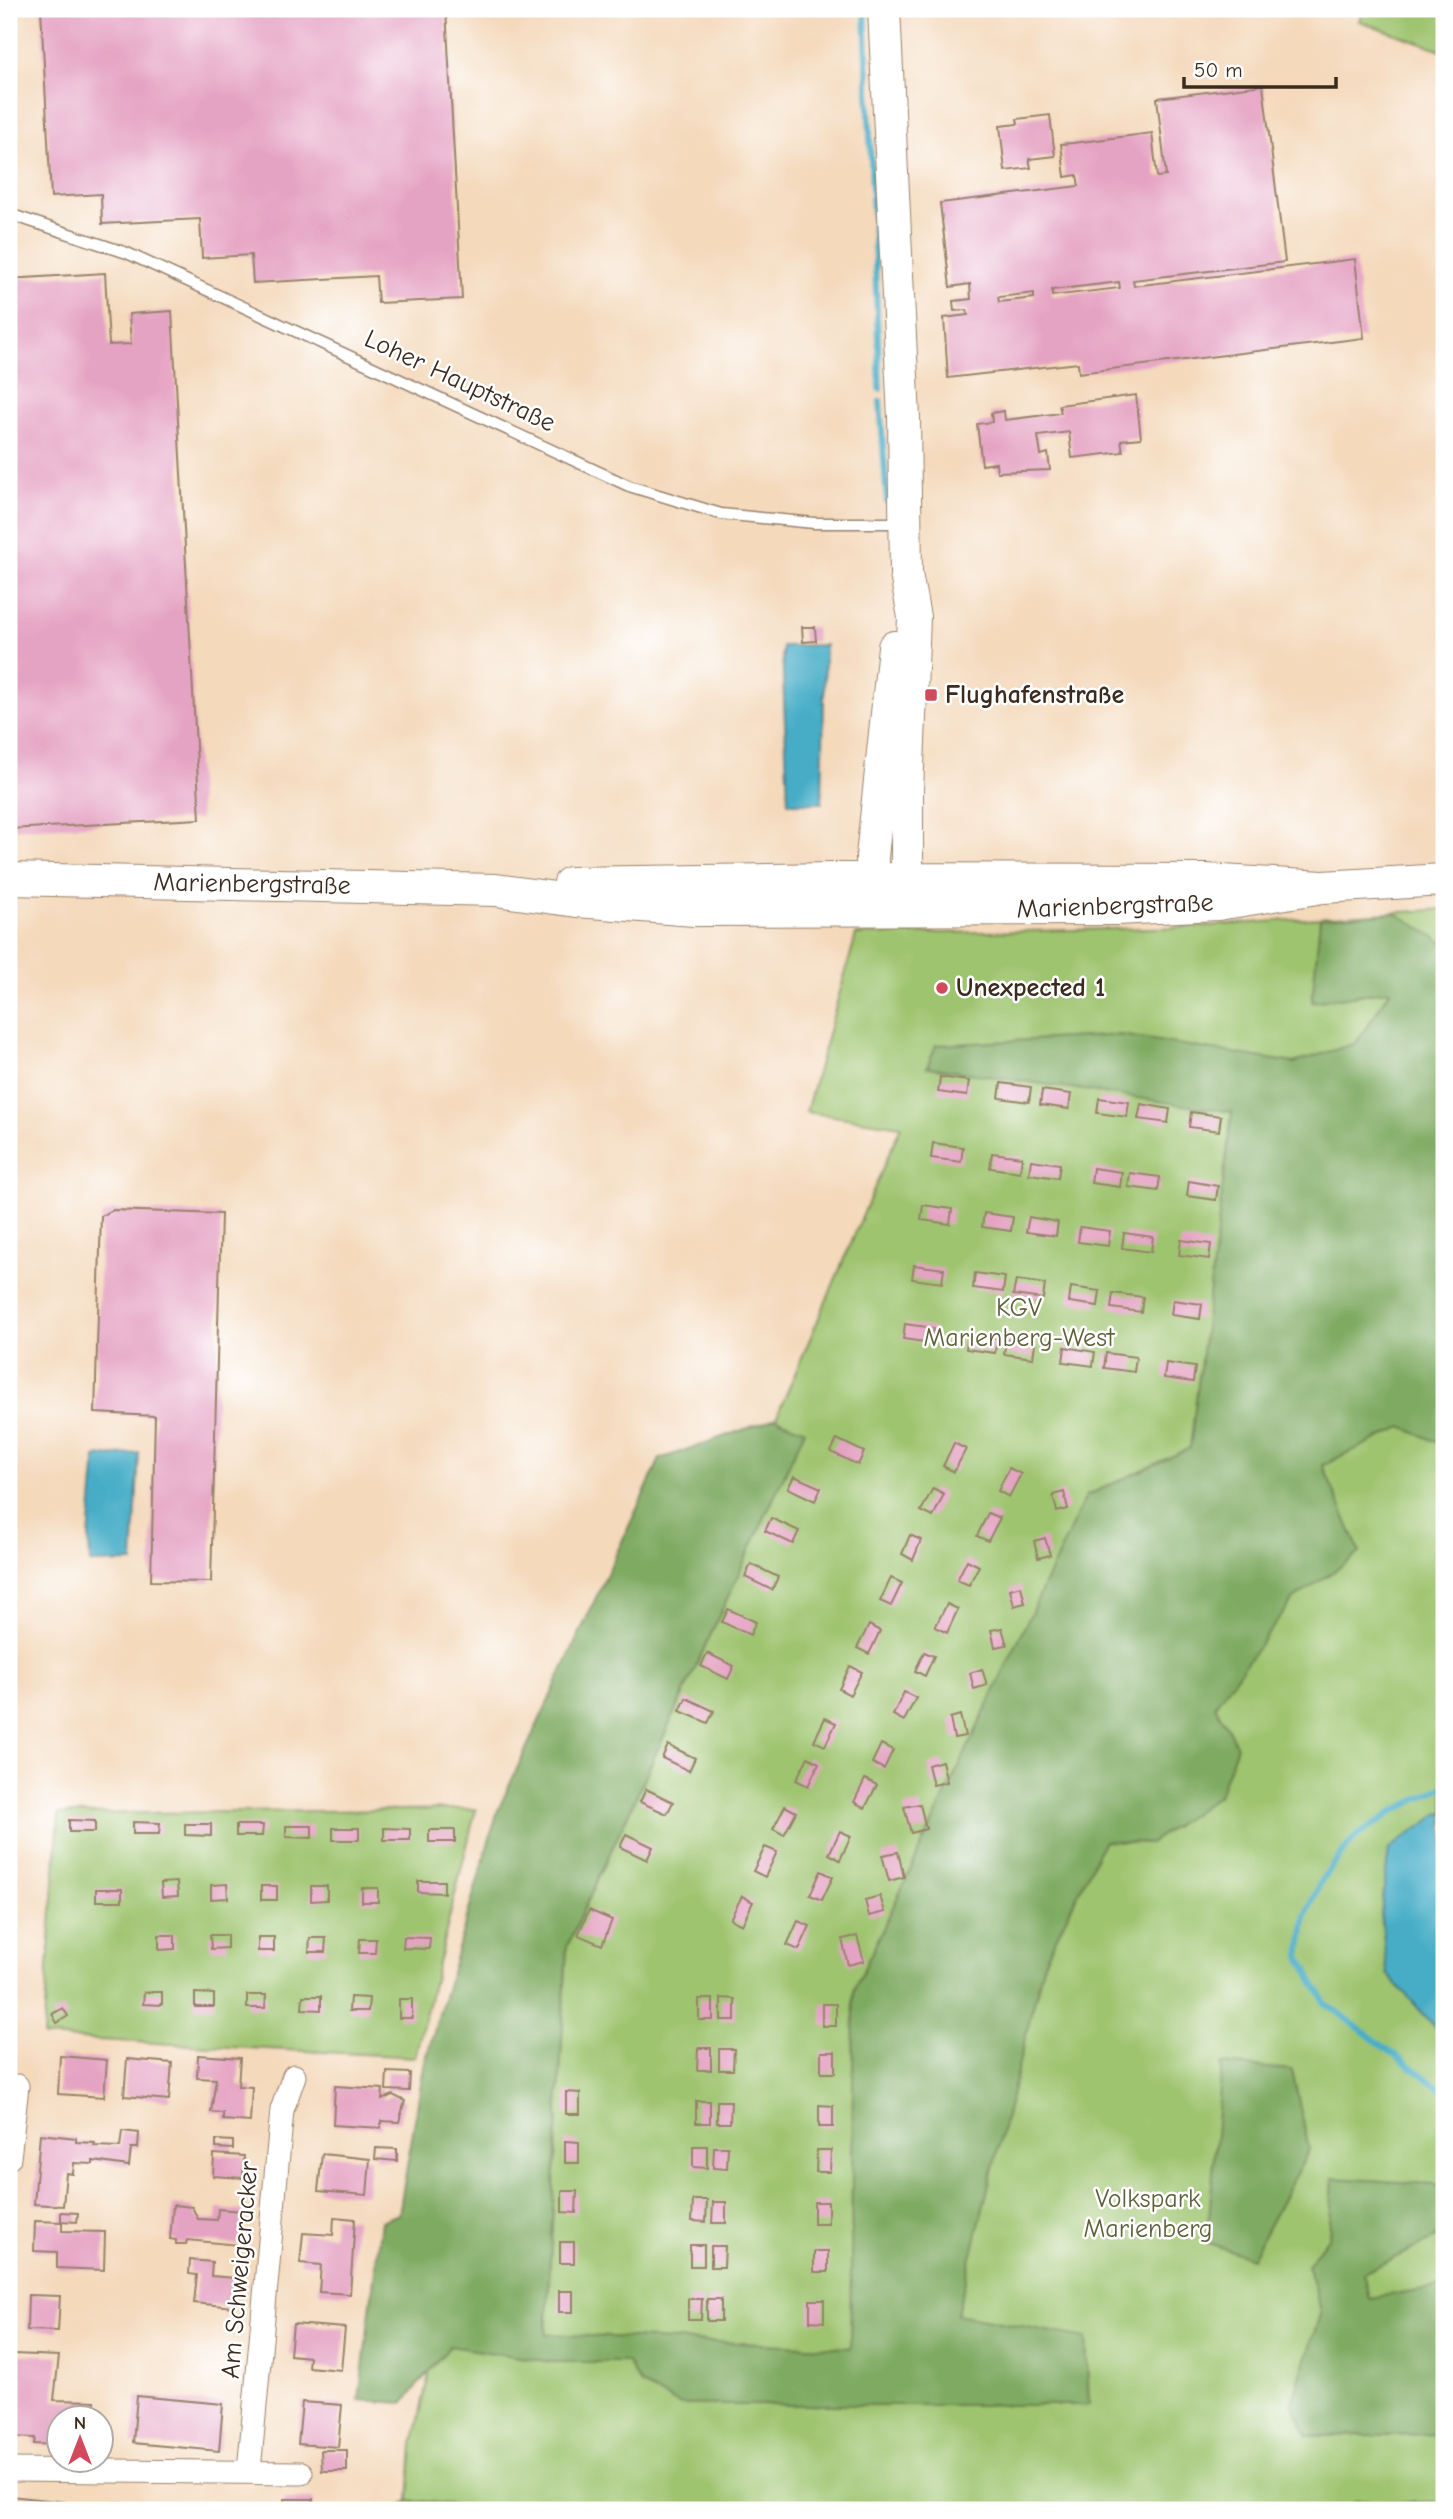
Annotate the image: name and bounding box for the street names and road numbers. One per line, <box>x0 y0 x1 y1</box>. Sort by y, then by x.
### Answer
street label: Loher Hauptstraße <box>360 324 560 438</box>
street label: Marienbergstraße <box>153 867 351 901</box>
street label: Marienbergstraße <box>1016 888 1214 924</box>
street label: Am Schweigeracker <box>216 2159 265 2380</box>

